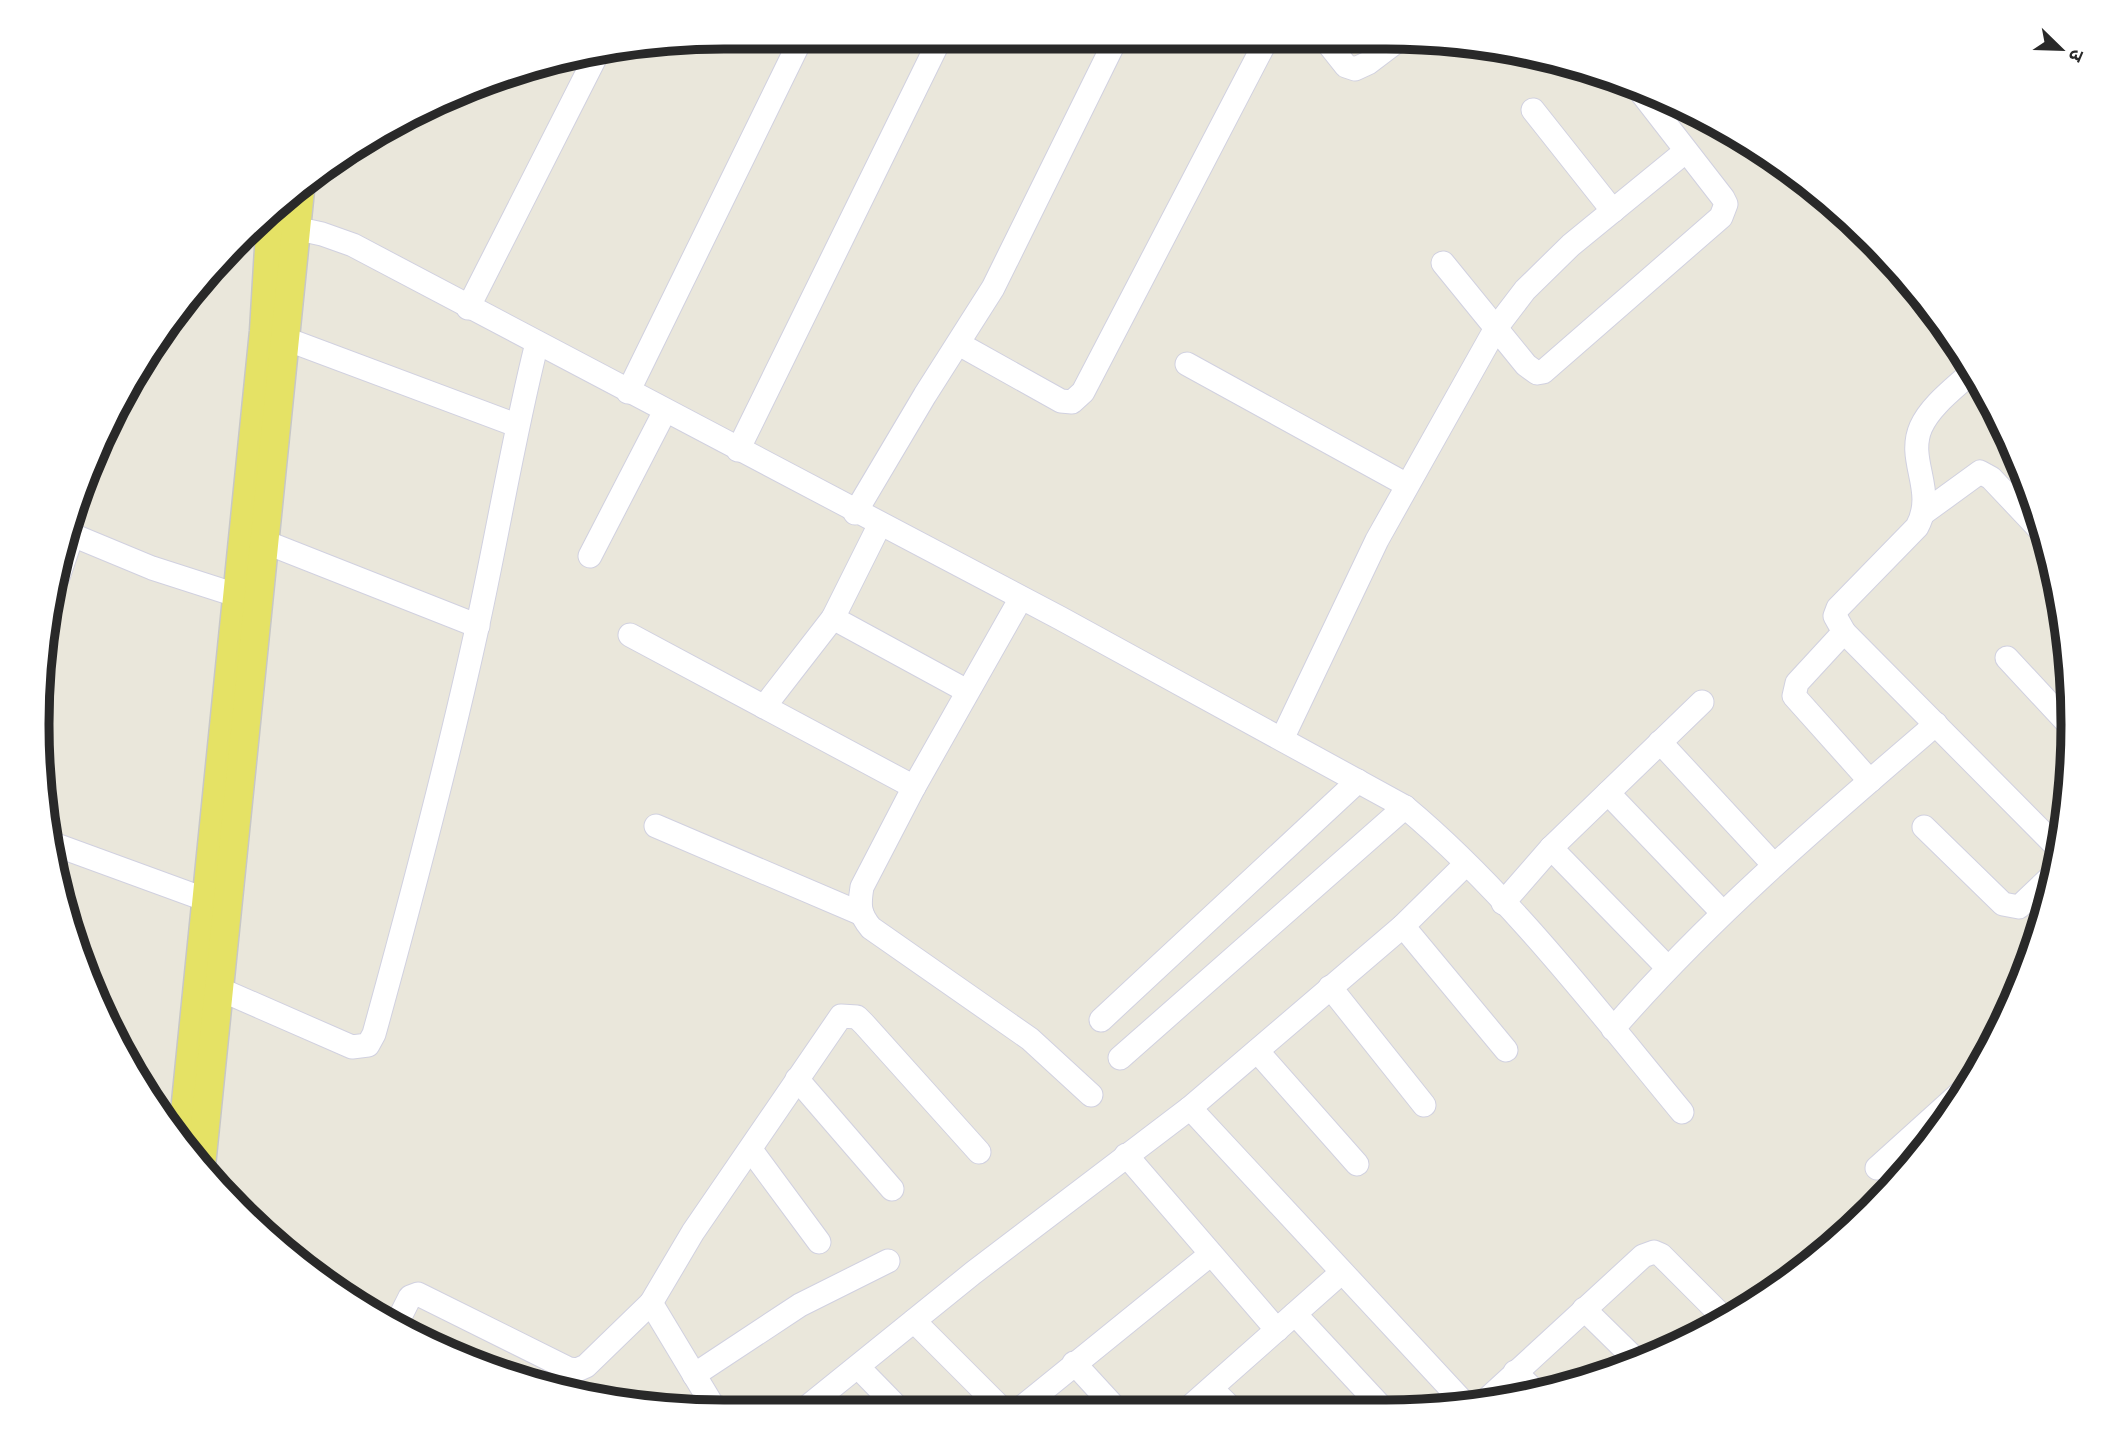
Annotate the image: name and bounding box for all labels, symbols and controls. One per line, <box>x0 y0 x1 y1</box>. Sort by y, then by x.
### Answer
north arrow <box>2026 14 2096 84</box>
text: उ <box>2062 45 2089 66</box>

